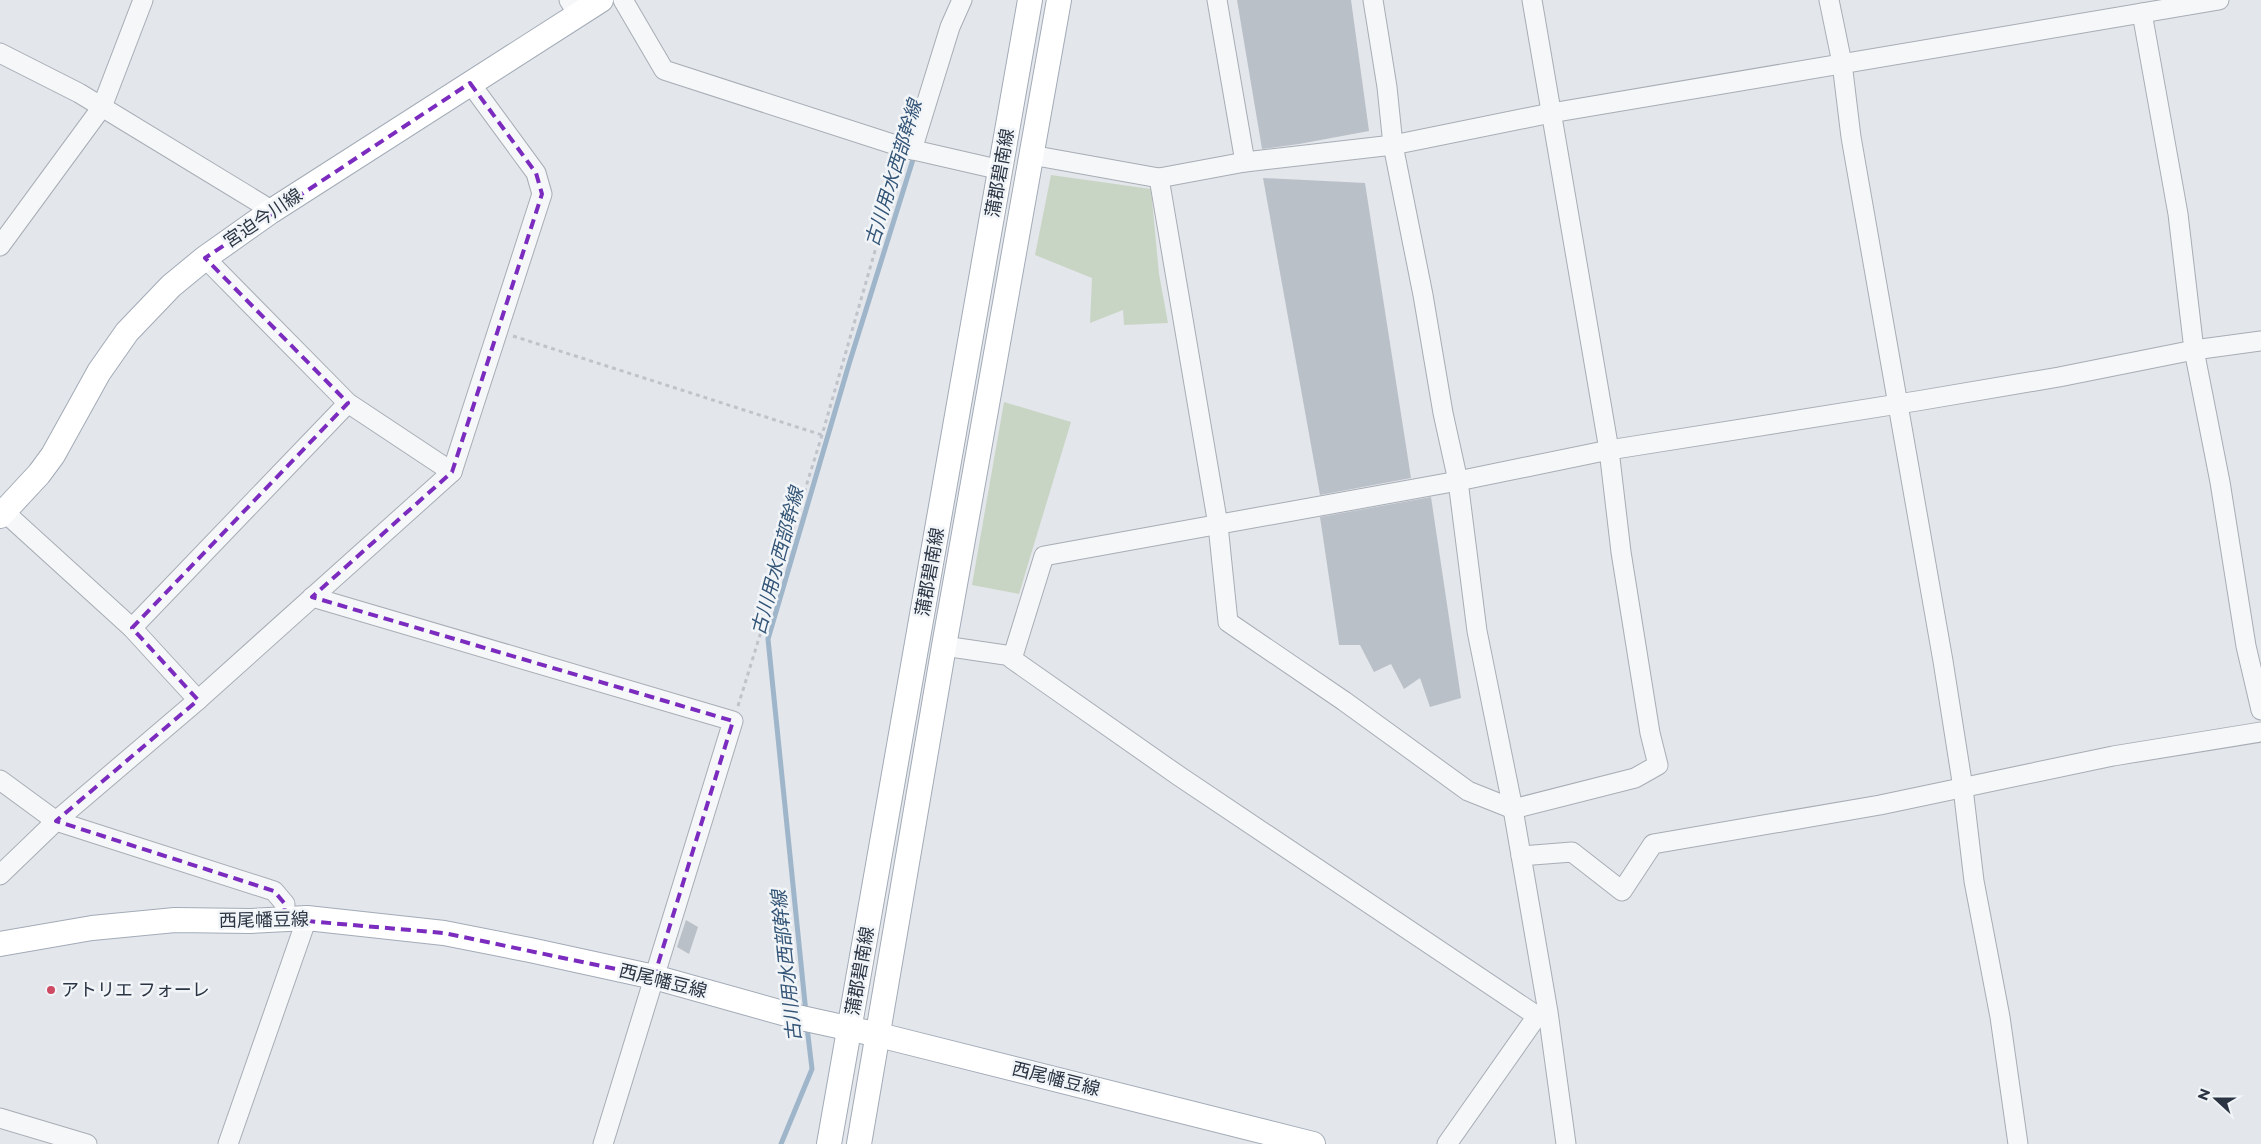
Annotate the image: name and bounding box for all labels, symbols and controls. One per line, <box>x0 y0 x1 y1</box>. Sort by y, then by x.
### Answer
water label: 古川用水西部幹線 <box>860 95 927 249</box>
street label: 蒲郡碧南線 <box>981 127 1019 219</box>
street label: 宮迫今川線 <box>220 184 306 252</box>
water label: 古川用水西部幹線 <box>747 483 809 638</box>
street label: 蒲郡碧南線 <box>911 526 949 618</box>
water label: 古川用水西部幹線 <box>767 887 806 1043</box>
street label: 西尾幡豆線 <box>219 908 309 932</box>
street label: 蒲郡碧南線 <box>841 925 879 1017</box>
street label: 西尾幡豆線 <box>617 959 709 1003</box>
place label: アトリエ フォーレ <box>61 979 210 1001</box>
marker: アトリエ フォーレ <box>45 984 57 996</box>
street label: 西尾幡豆線 <box>1010 1057 1102 1101</box>
north arrow <box>2191 1074 2241 1124</box>
text: N <box>2193 1086 2214 1103</box>

